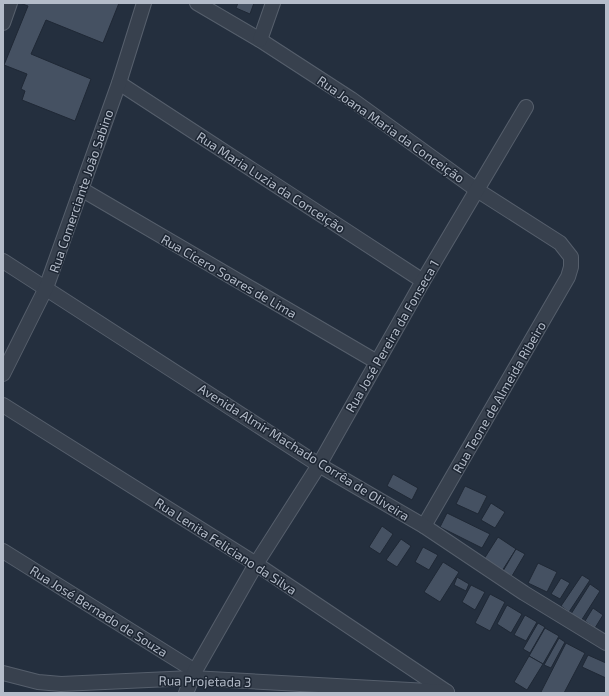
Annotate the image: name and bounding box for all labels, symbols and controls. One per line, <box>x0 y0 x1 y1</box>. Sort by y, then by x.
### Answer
street label: Rua Joana Maria da Conceição <box>314 72 468 187</box>
street label: Rua Comerciante João Sabino <box>45 107 117 275</box>
street label: Rua Maria Luzia da Conceição <box>193 128 348 237</box>
street label: Rua Cícero Soares de Lima <box>158 231 300 321</box>
street label: Rua José Pereira da Fonseca 1 <box>342 257 442 415</box>
street label: Rua Teone de Almeida Ribeiro <box>449 318 549 476</box>
street label: Avenida Almir Machado Corrêa de Oliveira <box>196 380 412 524</box>
street label: Rua Lenita Feliciano da Silva <box>152 494 300 598</box>
street label: Rua José Bernado de Souza <box>27 562 171 660</box>
street label: Rua Projetada 3 <box>159 672 251 690</box>

